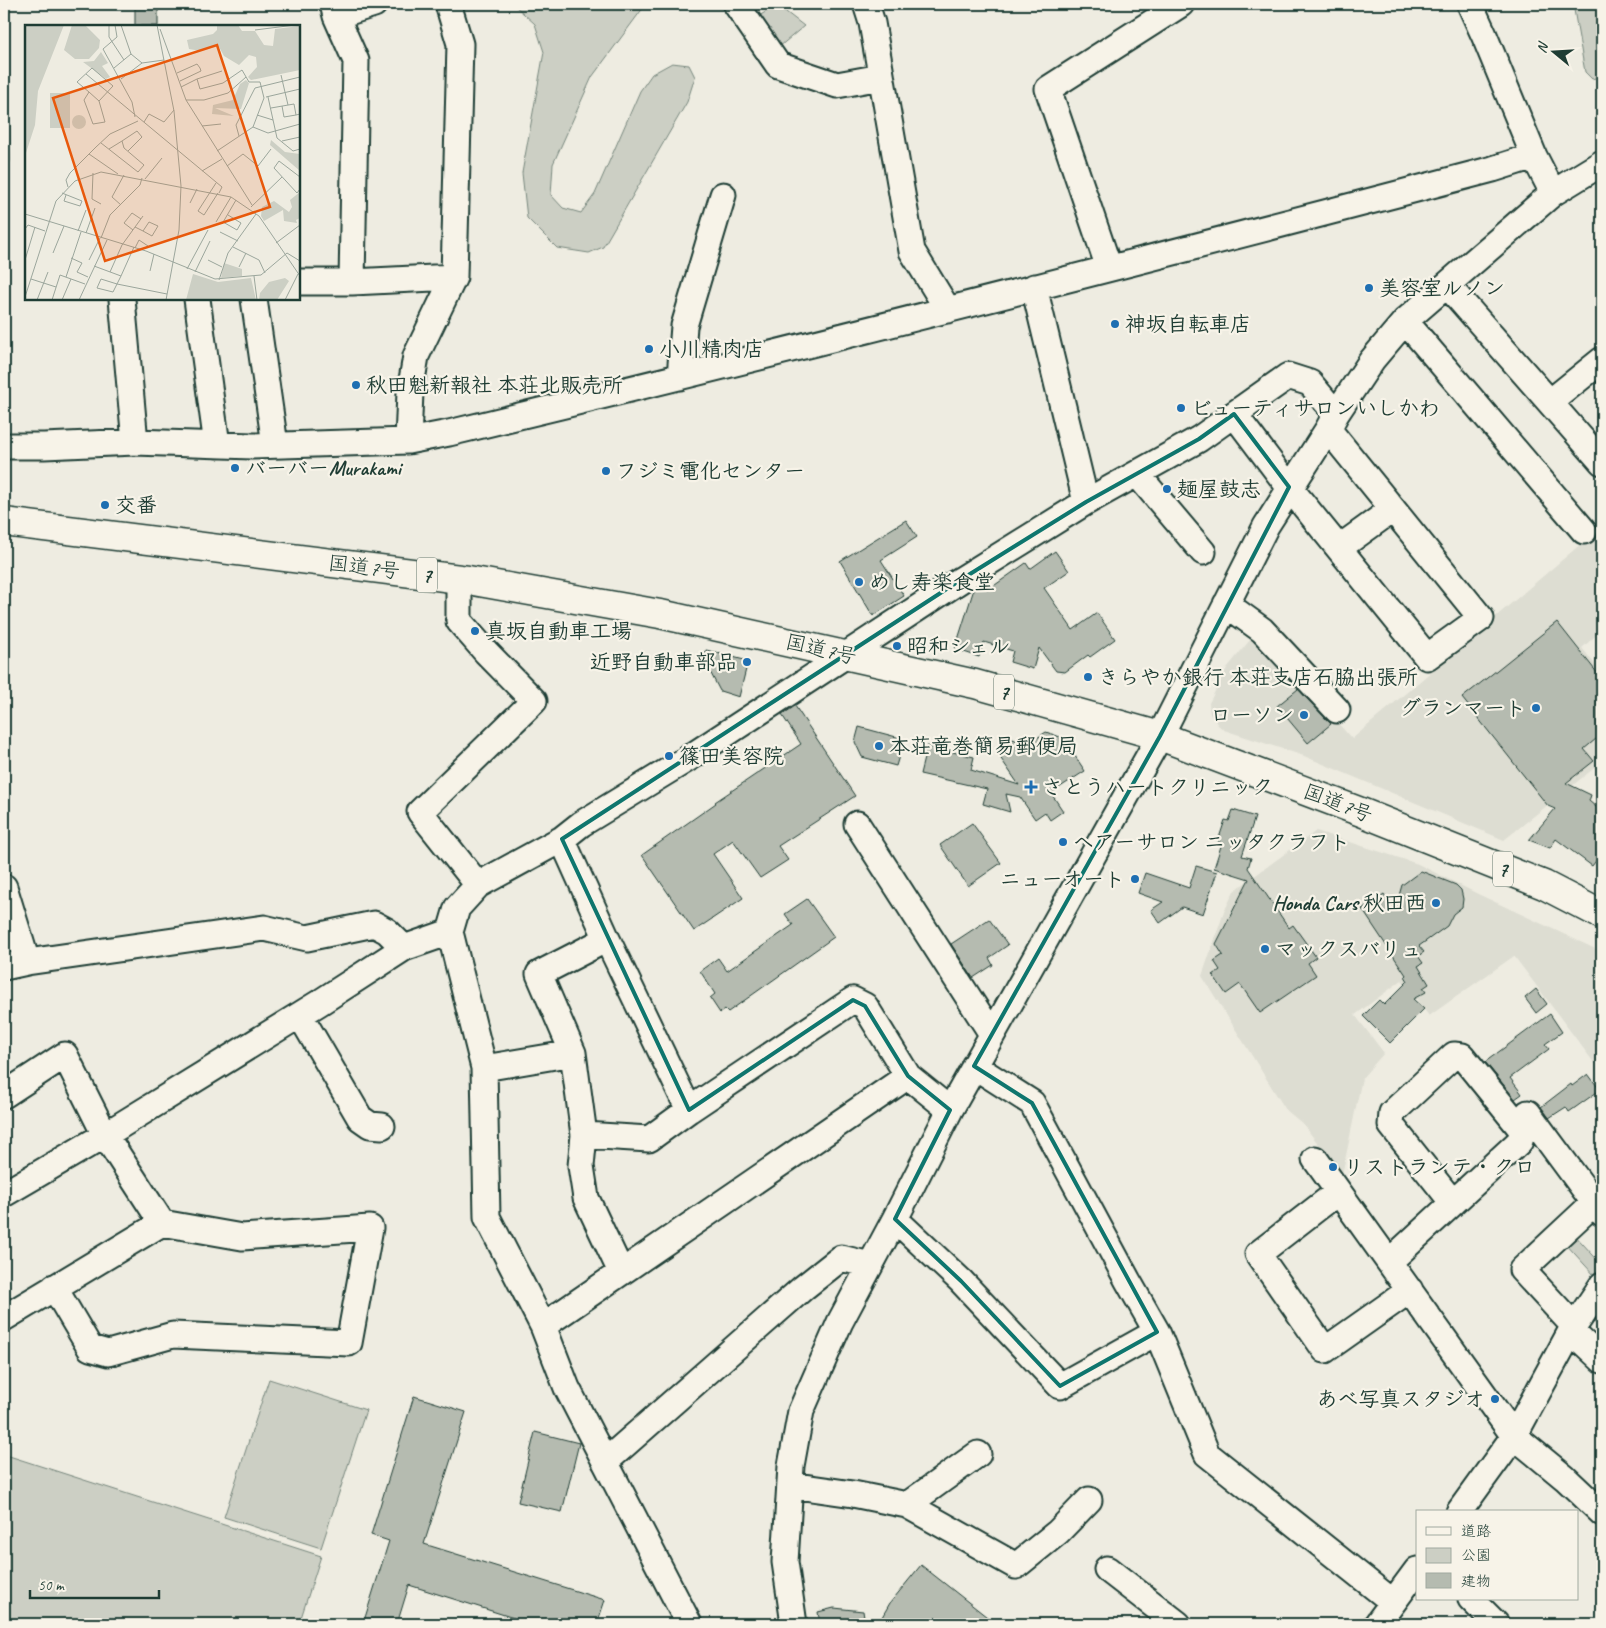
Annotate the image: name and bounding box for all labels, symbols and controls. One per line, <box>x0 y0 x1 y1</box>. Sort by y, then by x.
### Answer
inset map <box>25 25 300 300</box>
north arrow <box>1528 28 1578 78</box>
text: N <box>1533 39 1552 55</box>
place label: 美容室ルノン <box>1379 275 1505 301</box>
marker: 美容室ルノン <box>1363 282 1375 294</box>
place label: 神坂自転車店 <box>1125 311 1251 337</box>
marker: 神坂自転車店 <box>1109 318 1121 330</box>
place label: 小川精肉店 <box>659 336 764 362</box>
marker: 小川精肉店 <box>643 343 655 355</box>
place label: 秋田魁新報社 本荘北販売所 <box>366 372 623 398</box>
marker: 秋田魁新報社 本荘北販売所 <box>350 379 362 391</box>
place label: ビューティサロンいしかわ <box>1191 395 1440 421</box>
marker: ビューティサロンいしかわ <box>1175 402 1187 414</box>
place label: バーバーMurakami <box>245 455 404 481</box>
place label: フジミ電化センター <box>616 458 805 484</box>
marker: バーバーMurakami <box>229 462 241 474</box>
marker: フジミ電化センター <box>600 465 612 477</box>
place label: 麺屋鼓志 <box>1177 476 1261 502</box>
marker: 麺屋鼓志 <box>1161 483 1173 495</box>
place label: 交番 <box>115 492 157 518</box>
marker: 交番 <box>99 499 111 511</box>
street label: 国道7号 <box>326 550 402 584</box>
road number: 7 <box>417 558 437 592</box>
place label: めし寿楽食堂 <box>869 569 995 595</box>
marker: めし寿楽食堂 <box>853 576 865 588</box>
place label: 真坂自動車工場 <box>485 618 632 644</box>
marker: 真坂自動車工場 <box>469 625 481 637</box>
street label: 国道7号 <box>783 628 859 670</box>
place label: 昭和シェル <box>907 633 1010 659</box>
marker: 昭和シェル <box>891 640 903 652</box>
place label: 近野自動車部品 <box>590 649 737 675</box>
marker: 近野自動車部品 <box>741 656 753 668</box>
place label: きらやか銀行 本荘支店石脇出張所 <box>1098 664 1418 690</box>
marker: きらやか銀行 本荘支店石脇出張所 <box>1082 671 1094 683</box>
road number: 7 <box>994 674 1014 710</box>
place label: グランマート <box>1400 695 1526 721</box>
place label: ローソン <box>1210 702 1294 728</box>
marker: グランマート <box>1530 702 1542 714</box>
marker: ローソン <box>1298 709 1310 721</box>
place label: 本荘竜巻簡易郵便局 <box>889 733 1078 759</box>
marker: 本荘竜巻簡易郵便局 <box>873 740 885 752</box>
place label: 篠田美容院 <box>679 743 784 769</box>
marker: 篠田美容院 <box>663 750 675 762</box>
place label: さとうハートクリニック <box>1042 774 1273 800</box>
street label: 国道7号 <box>1300 778 1376 828</box>
marker: さとうハートクリニック <box>1024 780 1038 794</box>
place label: ヘアーサロン ニッタクラフト <box>1073 829 1350 855</box>
marker: ヘアーサロン ニッタクラフト <box>1057 836 1069 848</box>
road number: 7 <box>1493 852 1513 886</box>
place label: ニューオート <box>1000 866 1125 892</box>
marker: ニューオート <box>1129 873 1141 885</box>
place label: Honda Cars 秋田西 <box>1272 890 1426 916</box>
marker: Honda Cars 秋田西 <box>1430 897 1442 909</box>
place label: マックスバリュ <box>1275 936 1422 962</box>
marker: マックスバリュ <box>1259 943 1271 955</box>
place label: リストランテ・クロ <box>1343 1154 1535 1180</box>
marker: リストランテ・クロ <box>1327 1161 1339 1173</box>
place label: あべ写真スタジオ <box>1317 1386 1485 1412</box>
marker: あべ写真スタジオ <box>1489 1393 1501 1405</box>
legend <box>1416 1510 1578 1600</box>
text: 道路 <box>1461 1522 1491 1541</box>
text: 公園 <box>1461 1546 1491 1565</box>
scale bar <box>30 1568 159 1600</box>
text: 建物 <box>1461 1572 1491 1591</box>
text: 50 m <box>38 1576 65 1595</box>

